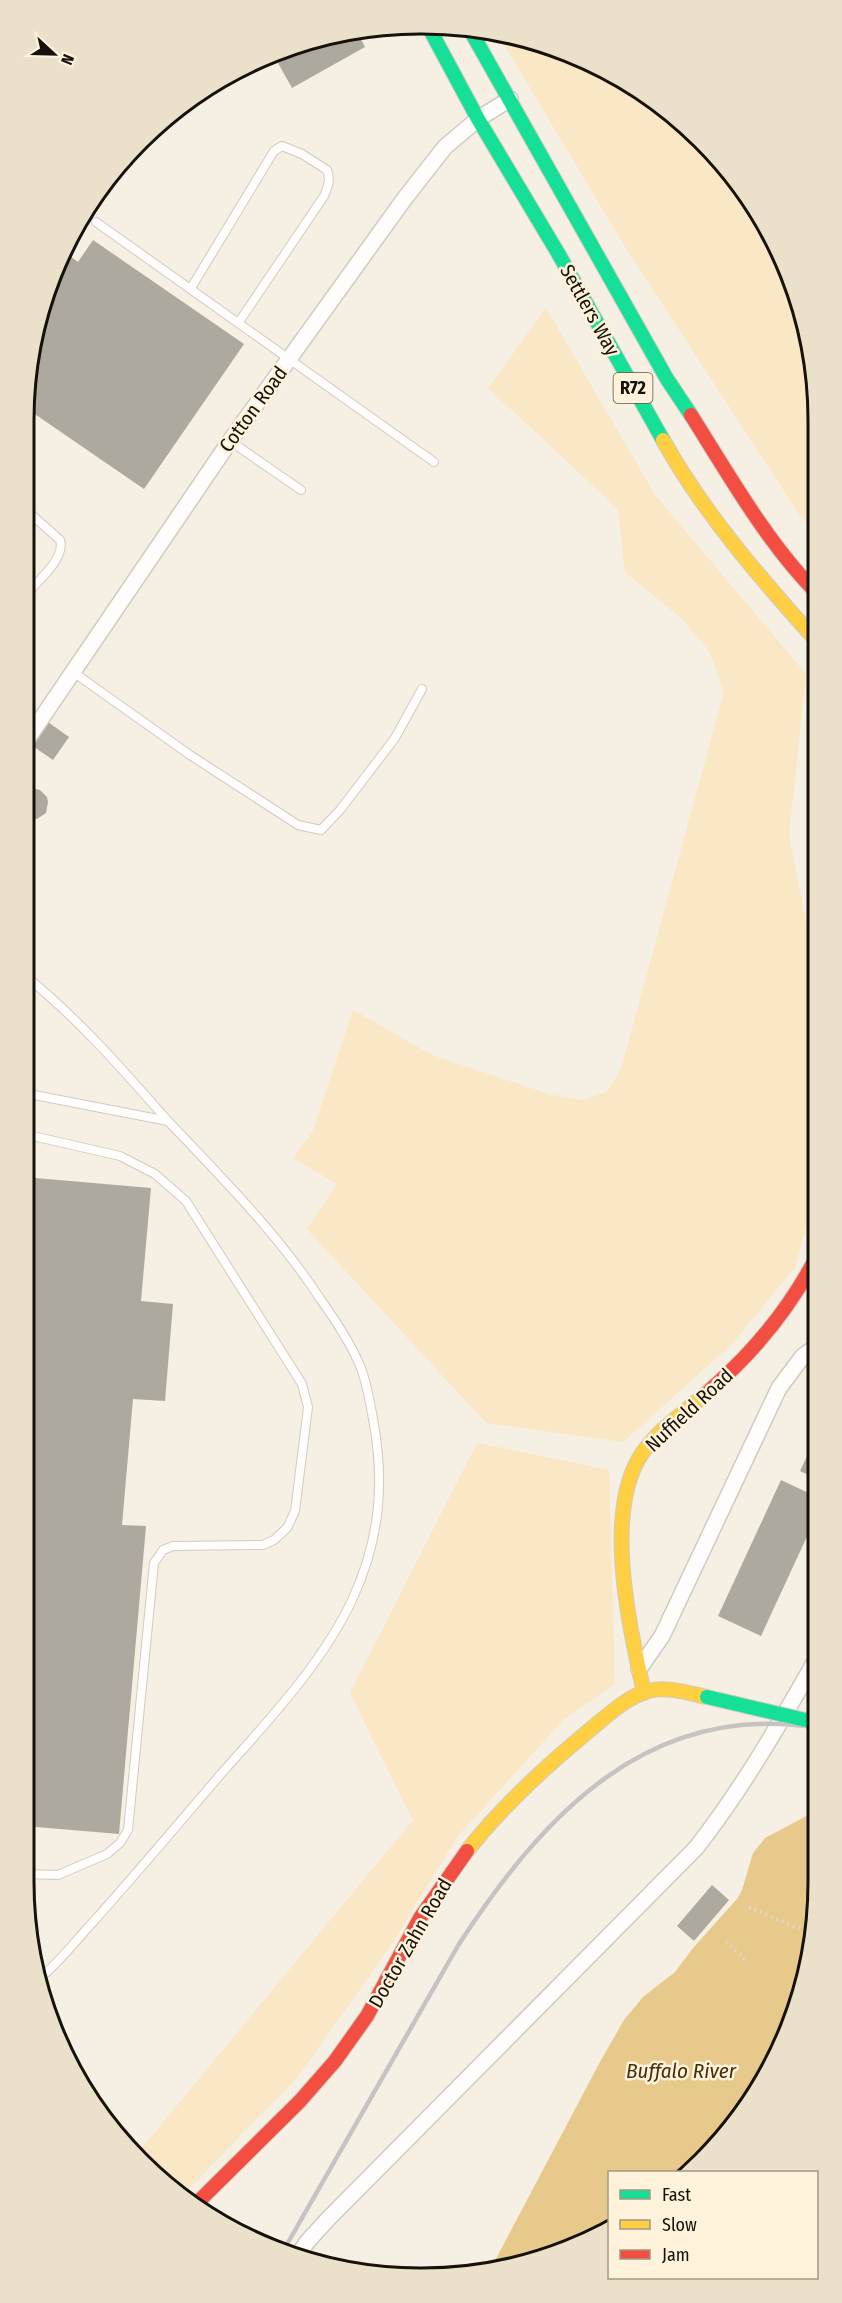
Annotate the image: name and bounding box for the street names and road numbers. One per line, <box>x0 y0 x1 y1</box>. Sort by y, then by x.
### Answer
street label: Settlers Way <box>555 260 625 360</box>
street label: Cotton Road <box>214 361 292 457</box>
road number: R72 <box>614 373 652 403</box>
street label: Nuffield Road <box>640 1363 738 1457</box>
street label: Doctor Zahn Road <box>363 1874 457 2012</box>

